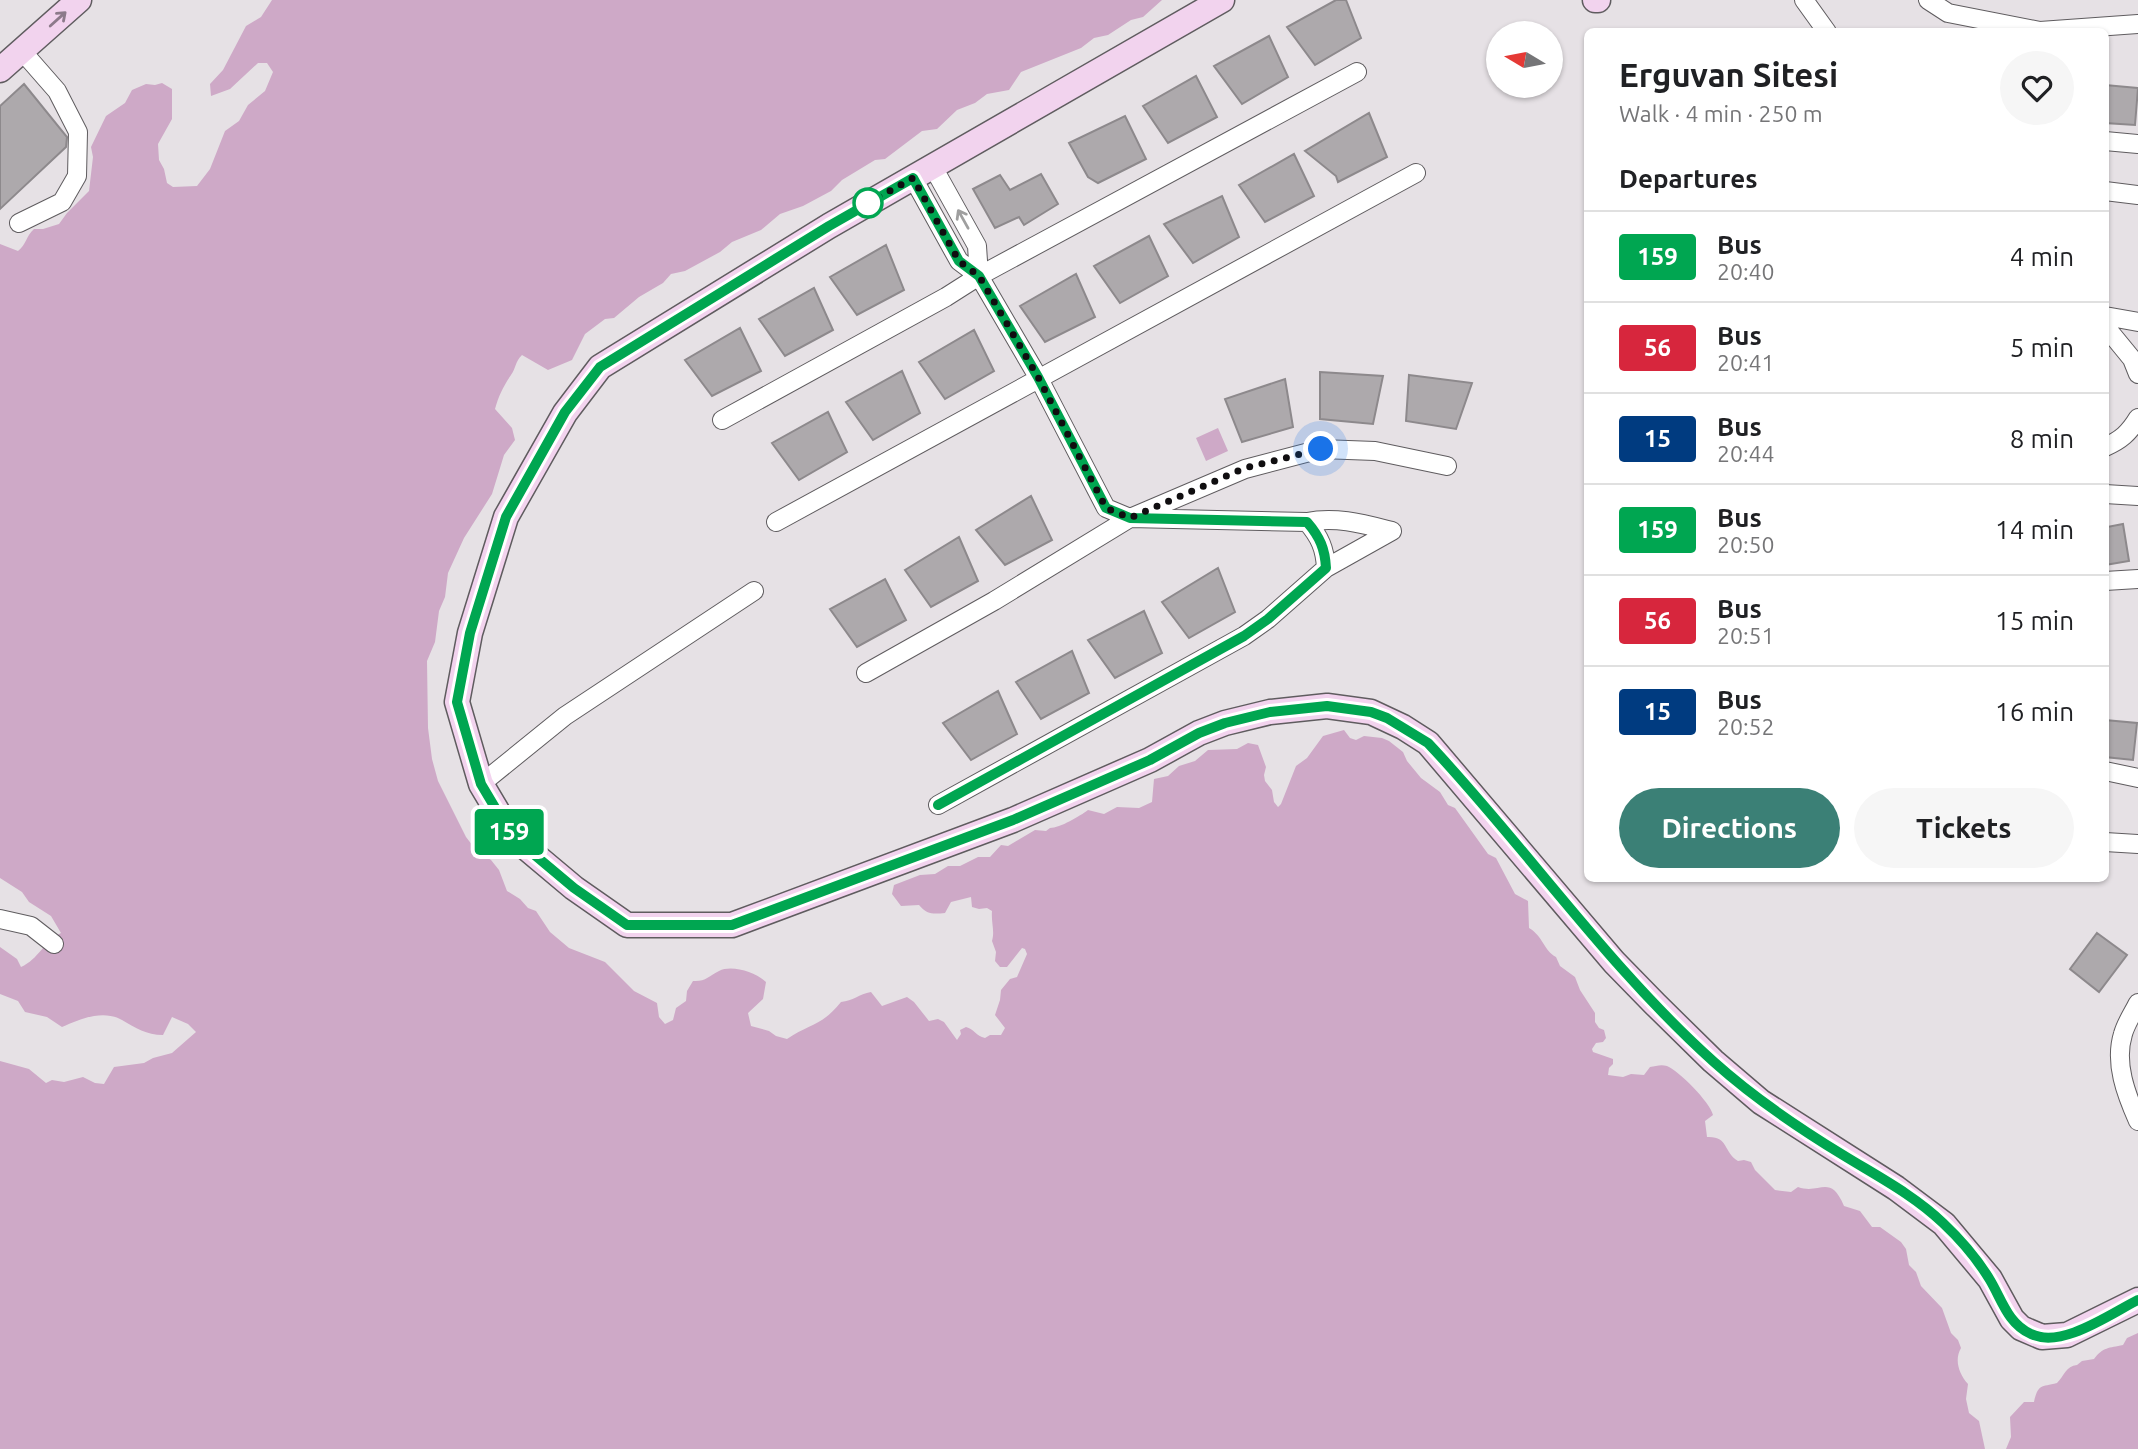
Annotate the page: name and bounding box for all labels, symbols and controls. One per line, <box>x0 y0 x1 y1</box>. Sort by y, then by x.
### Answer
one-way arrow <box>49 11 67 27</box>
north arrow <box>1486 21 1563 98</box>
map controls <box>1486 21 1563 98</box>
button: heart <box>2000 51 2074 125</box>
text: Erguvan Sitesi <box>1619 56 1838 93</box>
text: Walk · 4 min · 250 m <box>1619 101 1823 126</box>
text: Departures <box>1619 164 1757 193</box>
unlabelled marker <box>853 188 883 218</box>
one-way arrow <box>956 210 970 230</box>
text: Bus <box>1717 230 1762 259</box>
text: 4 min <box>2010 242 2074 271</box>
text: 159 <box>1637 243 1678 270</box>
text: 20:40 <box>1717 259 1775 284</box>
text: Bus <box>1717 321 1762 350</box>
text: 5 min <box>2010 333 2074 362</box>
text: 56 <box>1644 334 1671 361</box>
text: 20:41 <box>1717 350 1775 375</box>
text: Bus <box>1717 412 1762 441</box>
text: 8 min <box>2010 424 2074 453</box>
text: 15 <box>1644 425 1671 452</box>
your location <box>1303 431 1338 466</box>
text: 20:44 <box>1717 441 1775 466</box>
text: Bus <box>1717 503 1762 532</box>
text: 14 min <box>1995 515 2074 544</box>
text: 159 <box>1637 516 1678 543</box>
text: 20:50 <box>1717 532 1775 557</box>
text: Bus <box>1717 594 1762 623</box>
text: 15 min <box>1995 606 2074 635</box>
text: 56 <box>1644 607 1671 634</box>
text: 20:51 <box>1717 623 1775 648</box>
text: Bus <box>1717 685 1762 714</box>
text: 16 min <box>1995 697 2074 726</box>
text: 15 <box>1644 698 1671 725</box>
text: 20:52 <box>1717 714 1775 739</box>
button: Directions <box>1619 788 1840 868</box>
button: Tickets <box>1854 788 2074 868</box>
line badge: 159 <box>469 809 549 855</box>
text: 159 <box>489 818 529 845</box>

